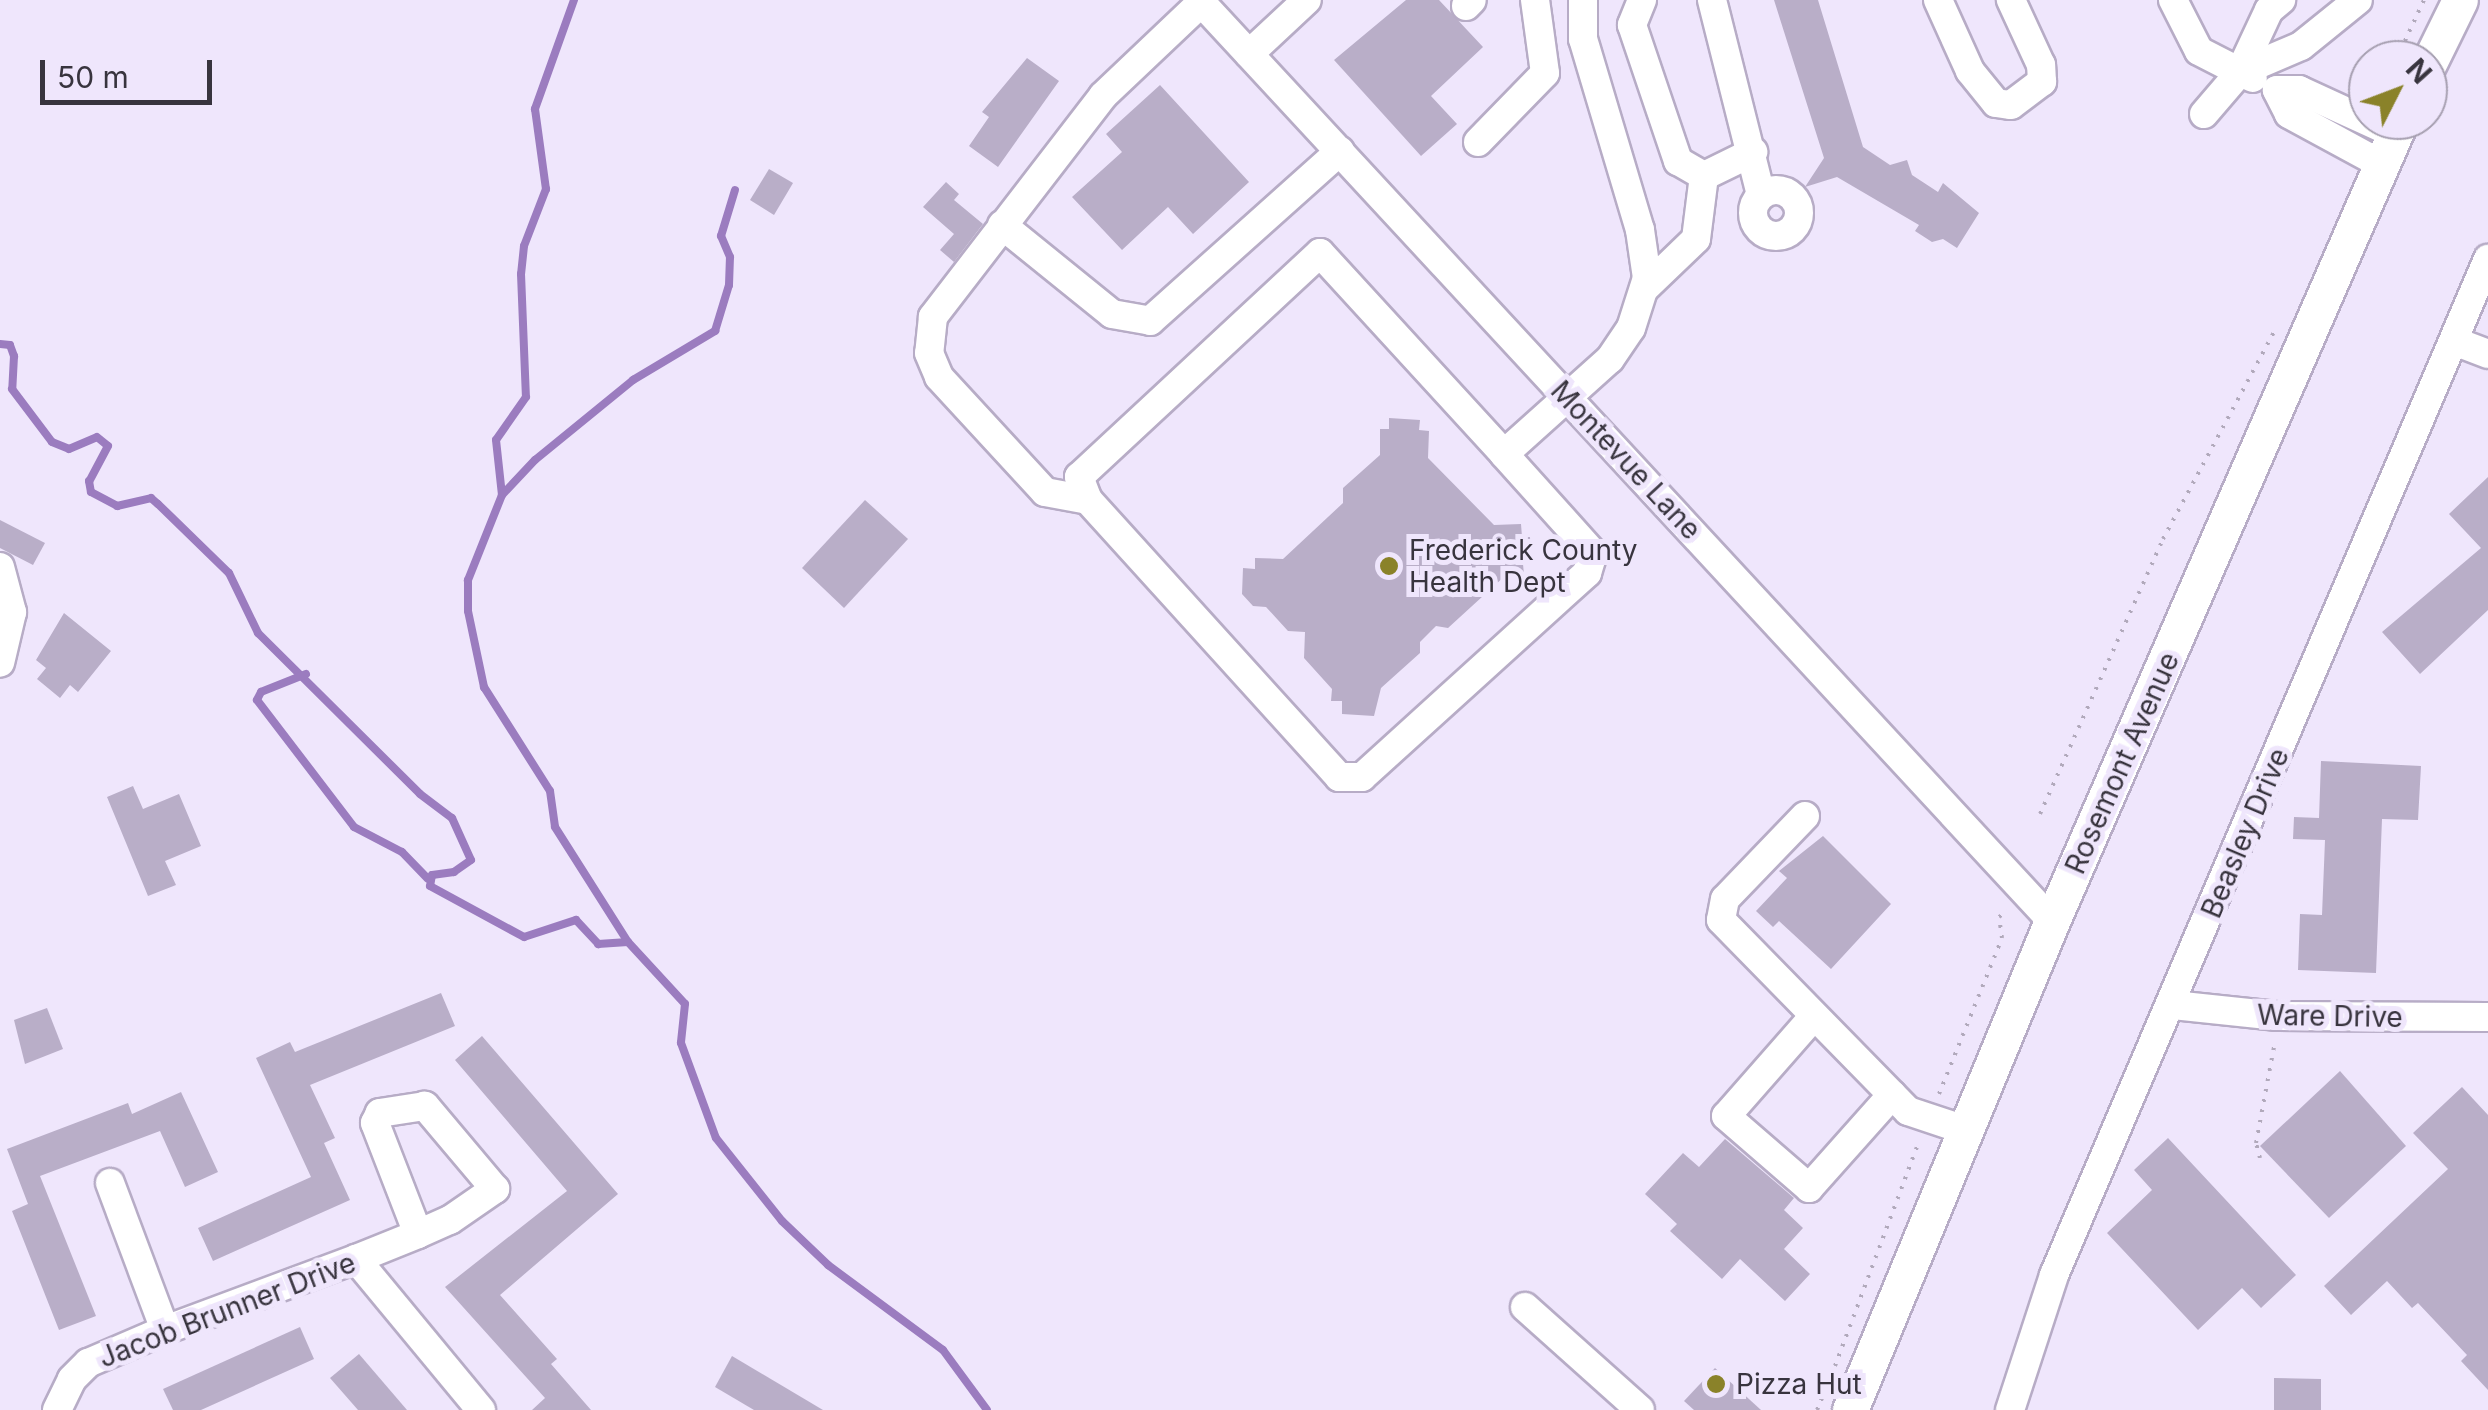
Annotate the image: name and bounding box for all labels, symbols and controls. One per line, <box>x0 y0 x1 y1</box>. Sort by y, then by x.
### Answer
scale bar <box>45 40 218 102</box>
north arrow <box>2348 40 2448 140</box>
text: N <box>2399 52 2439 91</box>
text: 50 m <box>57 59 129 95</box>
street label: Montevue Lane <box>1544 374 1708 546</box>
place label: Frederick County Health Dept <box>1409 533 1637 599</box>
marker: Frederick County Health Dept <box>1378 555 1400 577</box>
street label: Rosemont Avenue <box>2058 647 2186 879</box>
street label: Beasley Drive <box>2194 743 2296 923</box>
street label: Ware Drive <box>2257 998 2403 1034</box>
street label: Jacob Brunner Drive <box>94 1246 360 1374</box>
place label: Pizza Hut <box>1736 1367 1862 1401</box>
marker: Pizza Hut <box>1705 1373 1727 1395</box>

